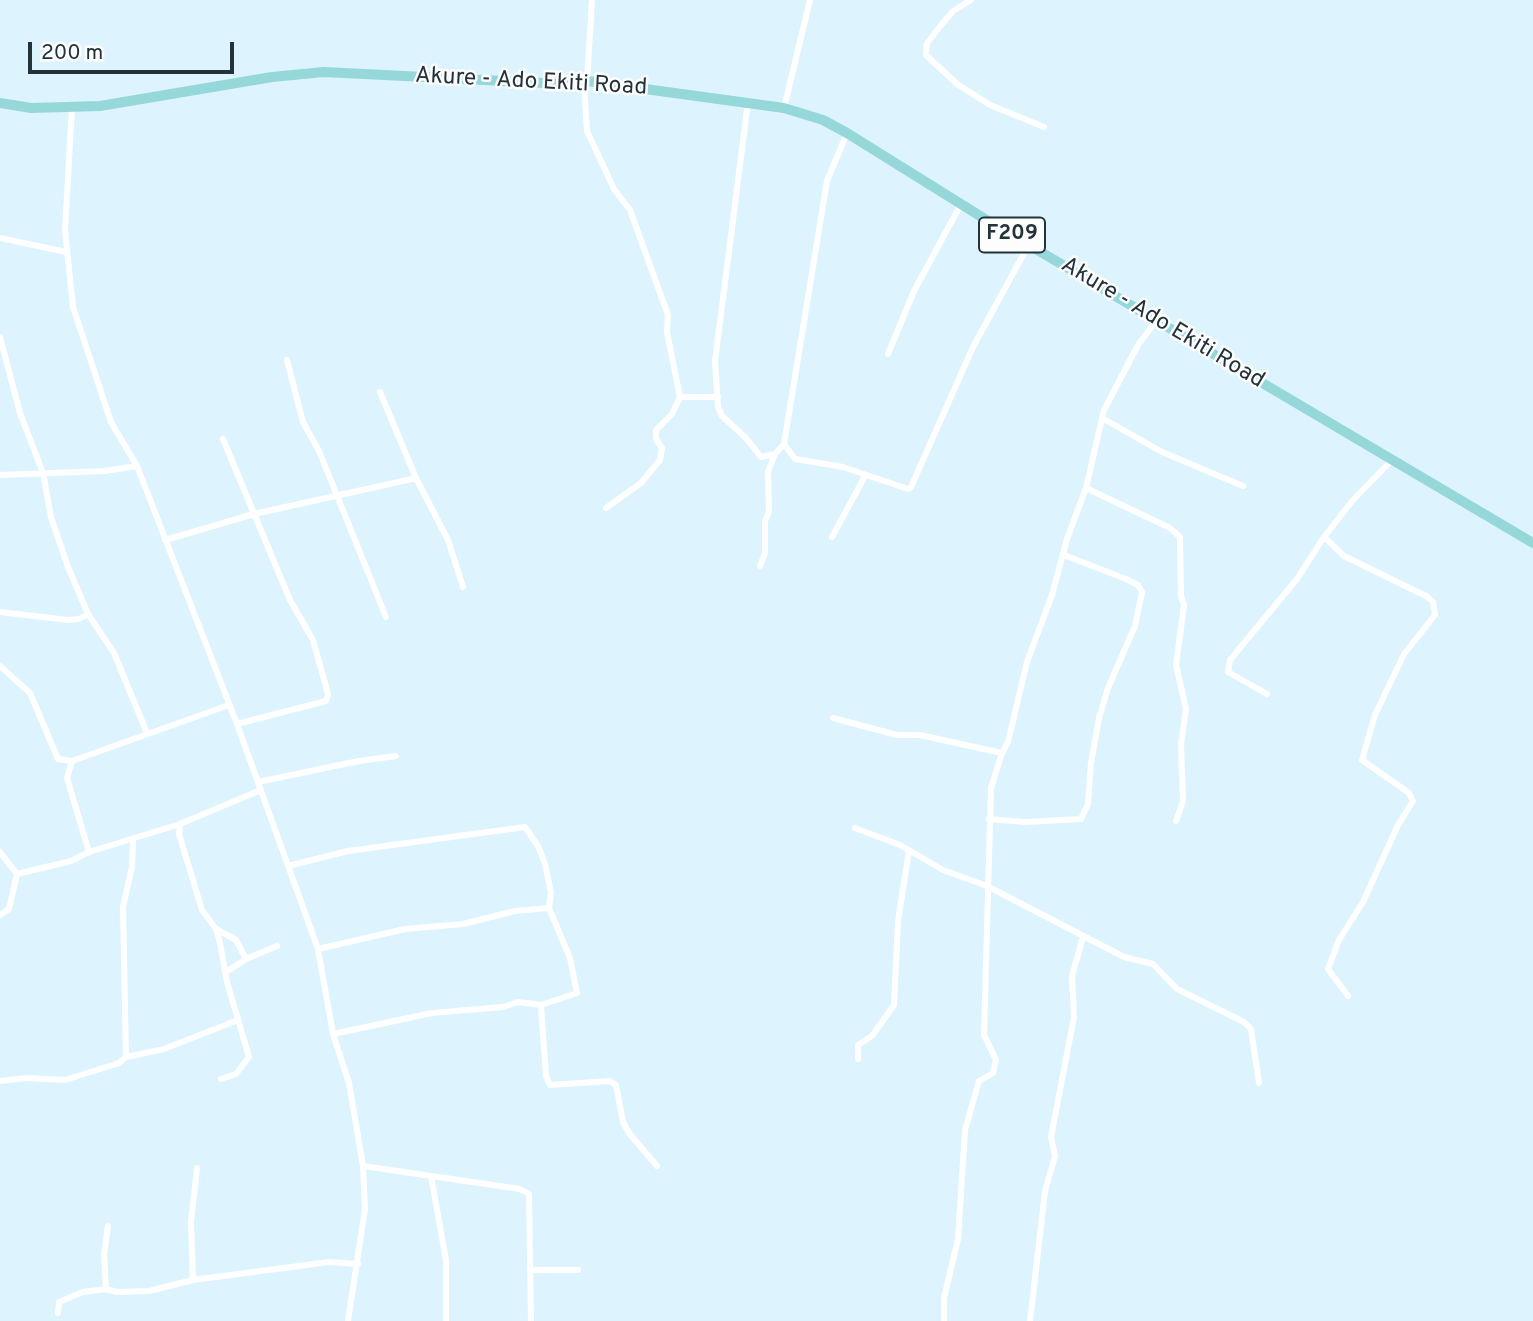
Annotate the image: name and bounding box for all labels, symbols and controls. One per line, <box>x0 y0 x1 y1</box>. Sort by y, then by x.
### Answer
scale bar <box>32 28 238 72</box>
text: 200 m <box>41 40 103 67</box>
street label: Akure - Ado Ekiti Road <box>414 63 648 103</box>
road number: F209 <box>979 218 1045 252</box>
street label: Akure - Ado Ekiti Road <box>1055 252 1269 396</box>

